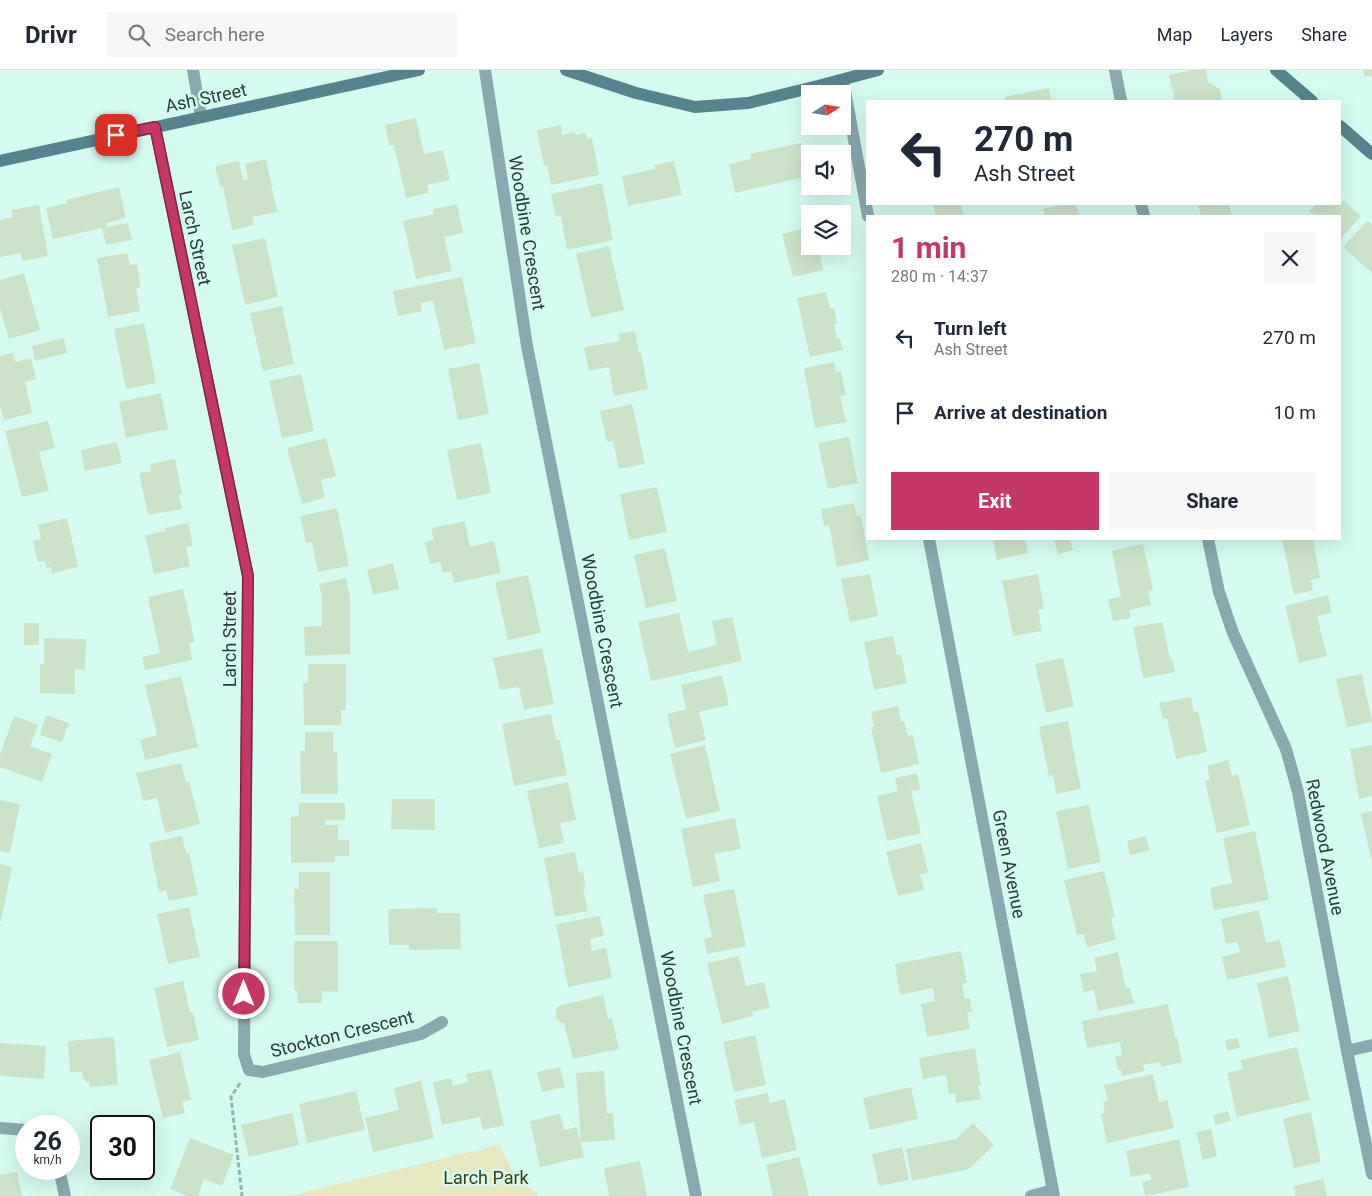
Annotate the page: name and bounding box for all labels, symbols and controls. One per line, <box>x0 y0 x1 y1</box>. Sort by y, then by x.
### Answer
search box <box>107 12 457 57</box>
text: Drivr <box>25 21 77 49</box>
icon: search <box>125 21 153 49</box>
text: Search here <box>165 23 265 46</box>
text: Map <box>1157 24 1192 45</box>
text: Layers <box>1220 24 1273 45</box>
text: Share <box>1301 24 1347 45</box>
street label: Ash Street <box>163 79 249 116</box>
north arrow <box>801 85 851 135</box>
map controls <box>801 85 851 255</box>
pin <box>95 114 137 156</box>
text: 270 m <box>974 119 1073 160</box>
icon: left <box>891 120 956 185</box>
icon: arrive <box>102 121 130 149</box>
button: sound <box>801 145 851 195</box>
street label: Woodbine Crescent <box>505 154 550 312</box>
text: Ash Street <box>974 161 1075 186</box>
street label: Larch Street <box>175 188 216 287</box>
button: layers <box>801 205 851 255</box>
text: 1 min <box>891 230 966 265</box>
button: close <box>1264 232 1316 284</box>
text: 280 m · 14:37 <box>891 267 988 286</box>
text: Turn left <box>934 317 1007 340</box>
icon: left <box>891 324 919 352</box>
text: 270 m <box>1263 326 1316 349</box>
text: Ash Street <box>934 340 1008 359</box>
icon: arrive <box>891 399 919 427</box>
text: Arrive at destination <box>934 401 1107 424</box>
text: 10 m <box>1273 401 1316 424</box>
button: Exit <box>891 472 1099 530</box>
button: Share <box>1109 472 1316 530</box>
street label: Woodbine Crescent <box>577 552 628 710</box>
street label: Larch Street <box>219 591 240 687</box>
street label: Redwood Avenue <box>1302 777 1349 917</box>
street label: Green Avenue <box>989 808 1030 920</box>
street label: Woodbine Crescent <box>656 949 707 1107</box>
position arrow <box>217 967 269 1019</box>
street label: Stockton Crescent <box>268 1006 416 1061</box>
speed limit sign: 30 <box>90 1115 155 1180</box>
text: 26 <box>33 1127 62 1156</box>
text: km/h <box>33 1153 62 1167</box>
park label: Larch Park <box>443 1167 530 1188</box>

